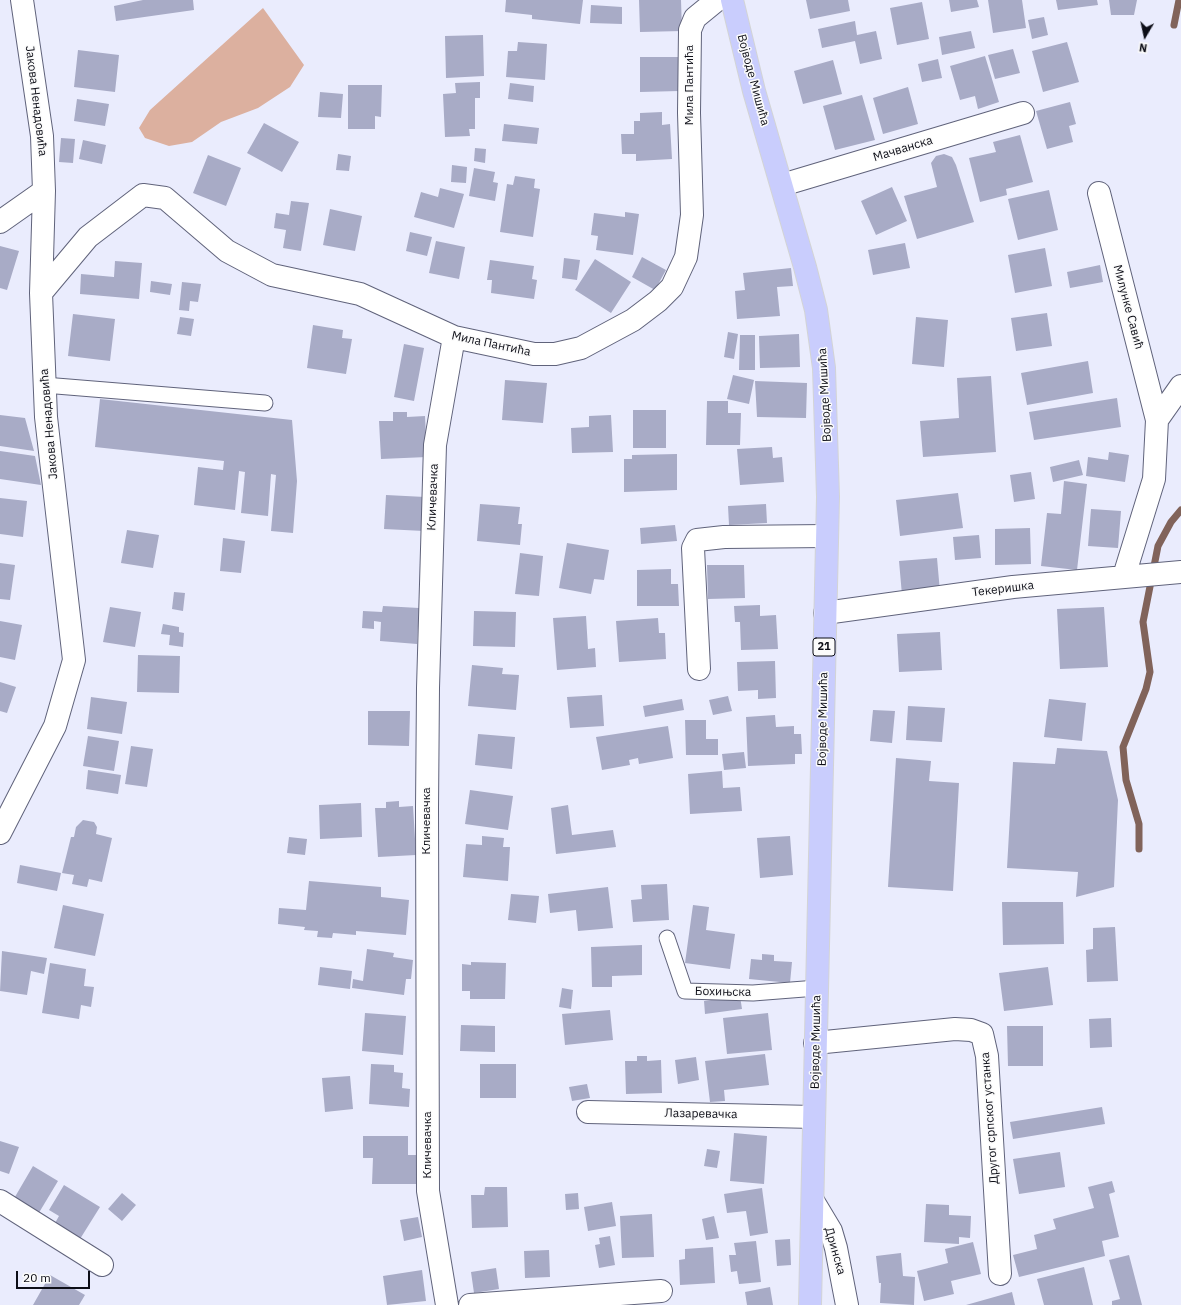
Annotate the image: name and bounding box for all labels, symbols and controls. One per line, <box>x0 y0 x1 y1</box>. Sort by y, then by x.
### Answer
north arrow <box>1125 16 1165 56</box>
street label: Војводе Мишића <box>734 33 772 127</box>
text: N <box>1138 40 1148 55</box>
street label: Јакова Ненадовића <box>22 45 50 157</box>
street label: Мила Пантића <box>683 45 697 125</box>
street label: Мачванска <box>871 133 935 165</box>
street label: Милунке Савић <box>1110 263 1146 351</box>
street label: Мила Пантића <box>450 329 532 359</box>
street label: Војводе Мишића <box>815 348 835 442</box>
street label: Јакова Ненадовића <box>37 368 61 480</box>
street label: Кличевачка <box>425 463 441 531</box>
street label: Текеришка <box>971 578 1035 600</box>
road number: 21 <box>813 638 835 656</box>
street label: Војводе Мишића <box>815 672 831 766</box>
street label: Кличевачка <box>420 787 434 855</box>
street label: Бохињска <box>695 984 751 1000</box>
street label: Војводе Мишића <box>808 995 824 1089</box>
street label: Другог српског устанка <box>978 1052 1002 1184</box>
street label: Лазаревачка <box>664 1106 738 1122</box>
street label: Кличевачка <box>421 1111 435 1179</box>
street label: Дринска <box>821 1226 849 1276</box>
scale bar <box>18 1263 92 1289</box>
text: 20 m <box>23 1270 51 1285</box>

